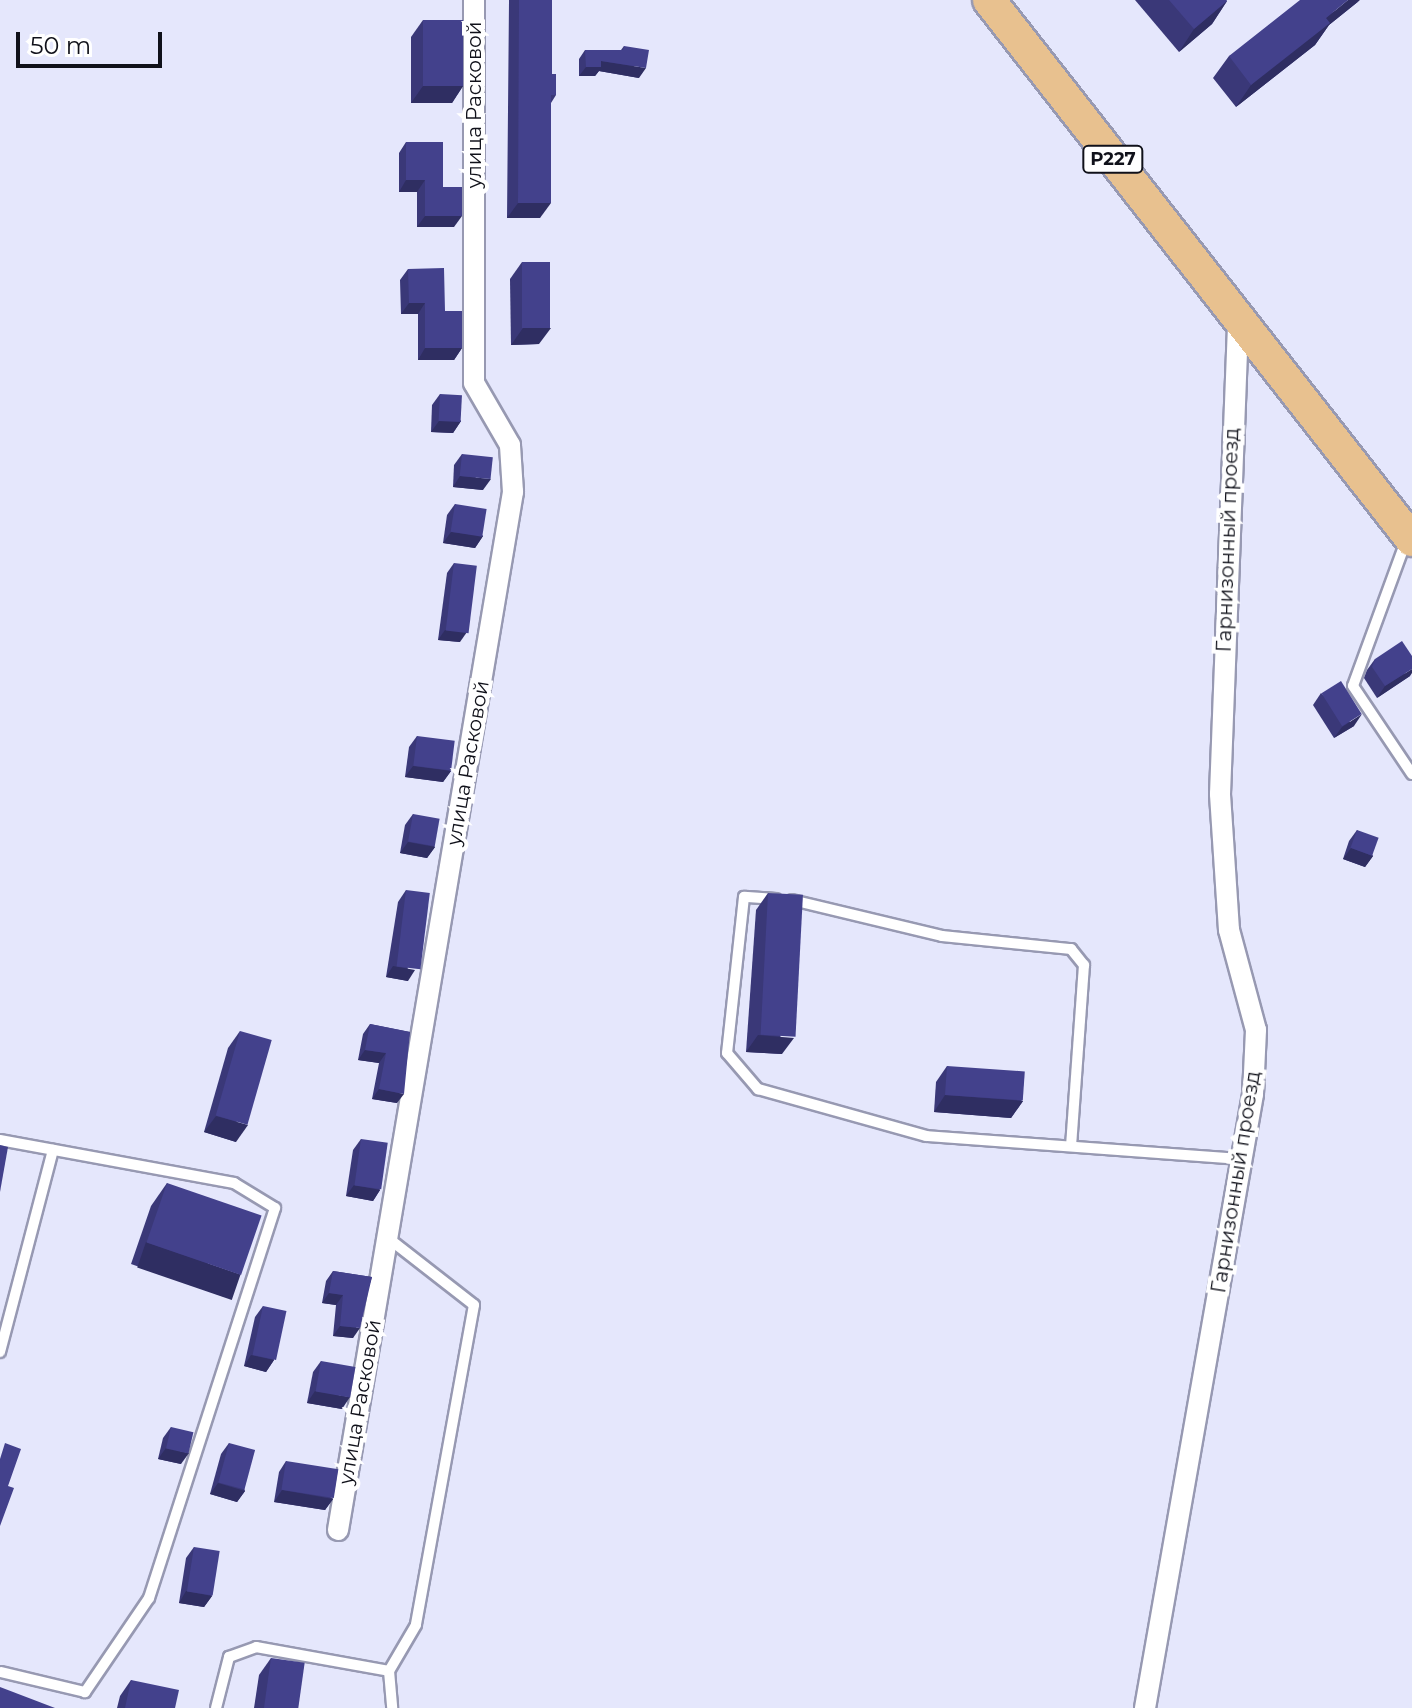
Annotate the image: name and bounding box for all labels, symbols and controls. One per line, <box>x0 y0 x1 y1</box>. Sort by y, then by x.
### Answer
scale bar <box>20 16 166 66</box>
street label: улица Расковой <box>462 21 486 189</box>
text: 50 m <box>30 31 91 60</box>
road number: Р227 <box>1081 145 1145 173</box>
street label: Гарнизонный проезд <box>1212 427 1244 653</box>
street label: улица Расковой <box>442 679 494 847</box>
street label: Гарнизонный проезд <box>1207 1069 1265 1295</box>
street label: улица Расковой <box>334 1318 386 1486</box>

